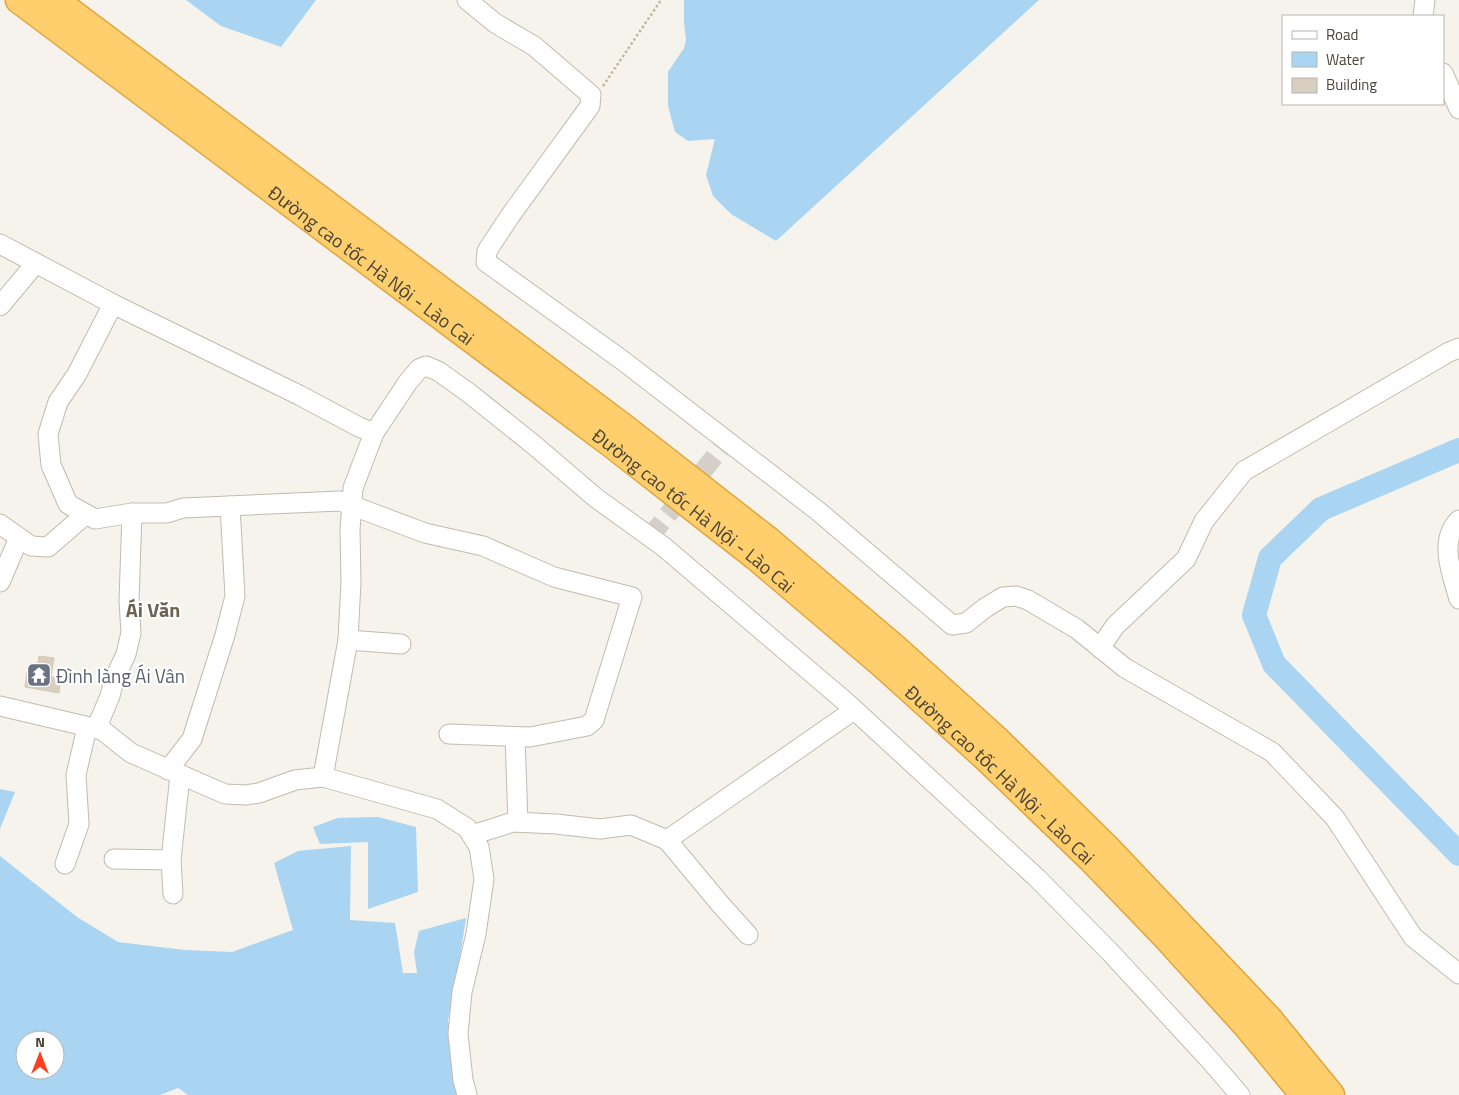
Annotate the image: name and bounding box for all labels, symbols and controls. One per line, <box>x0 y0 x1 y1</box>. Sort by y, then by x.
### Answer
legend <box>1282 15 1444 105</box>
text: Road <box>1326 23 1358 46</box>
text: Water <box>1326 48 1365 71</box>
text: Building <box>1326 73 1377 96</box>
street label: Đường cao tốc Hà Nội - Lào Cai <box>263 178 481 351</box>
street label: Đường cao tốc Hà Nội - Lào Cai <box>587 420 802 599</box>
district label: Ái Văn <box>126 594 180 625</box>
place label: Đình làng Ái Vân <box>56 661 185 690</box>
temple icon: Đình làng Ái Vân <box>26 662 52 688</box>
street label: Đường cao tốc Hà Nội - Lào Cai <box>899 678 1102 871</box>
north arrow <box>15 1030 65 1080</box>
text: N <box>35 1031 45 1052</box>

